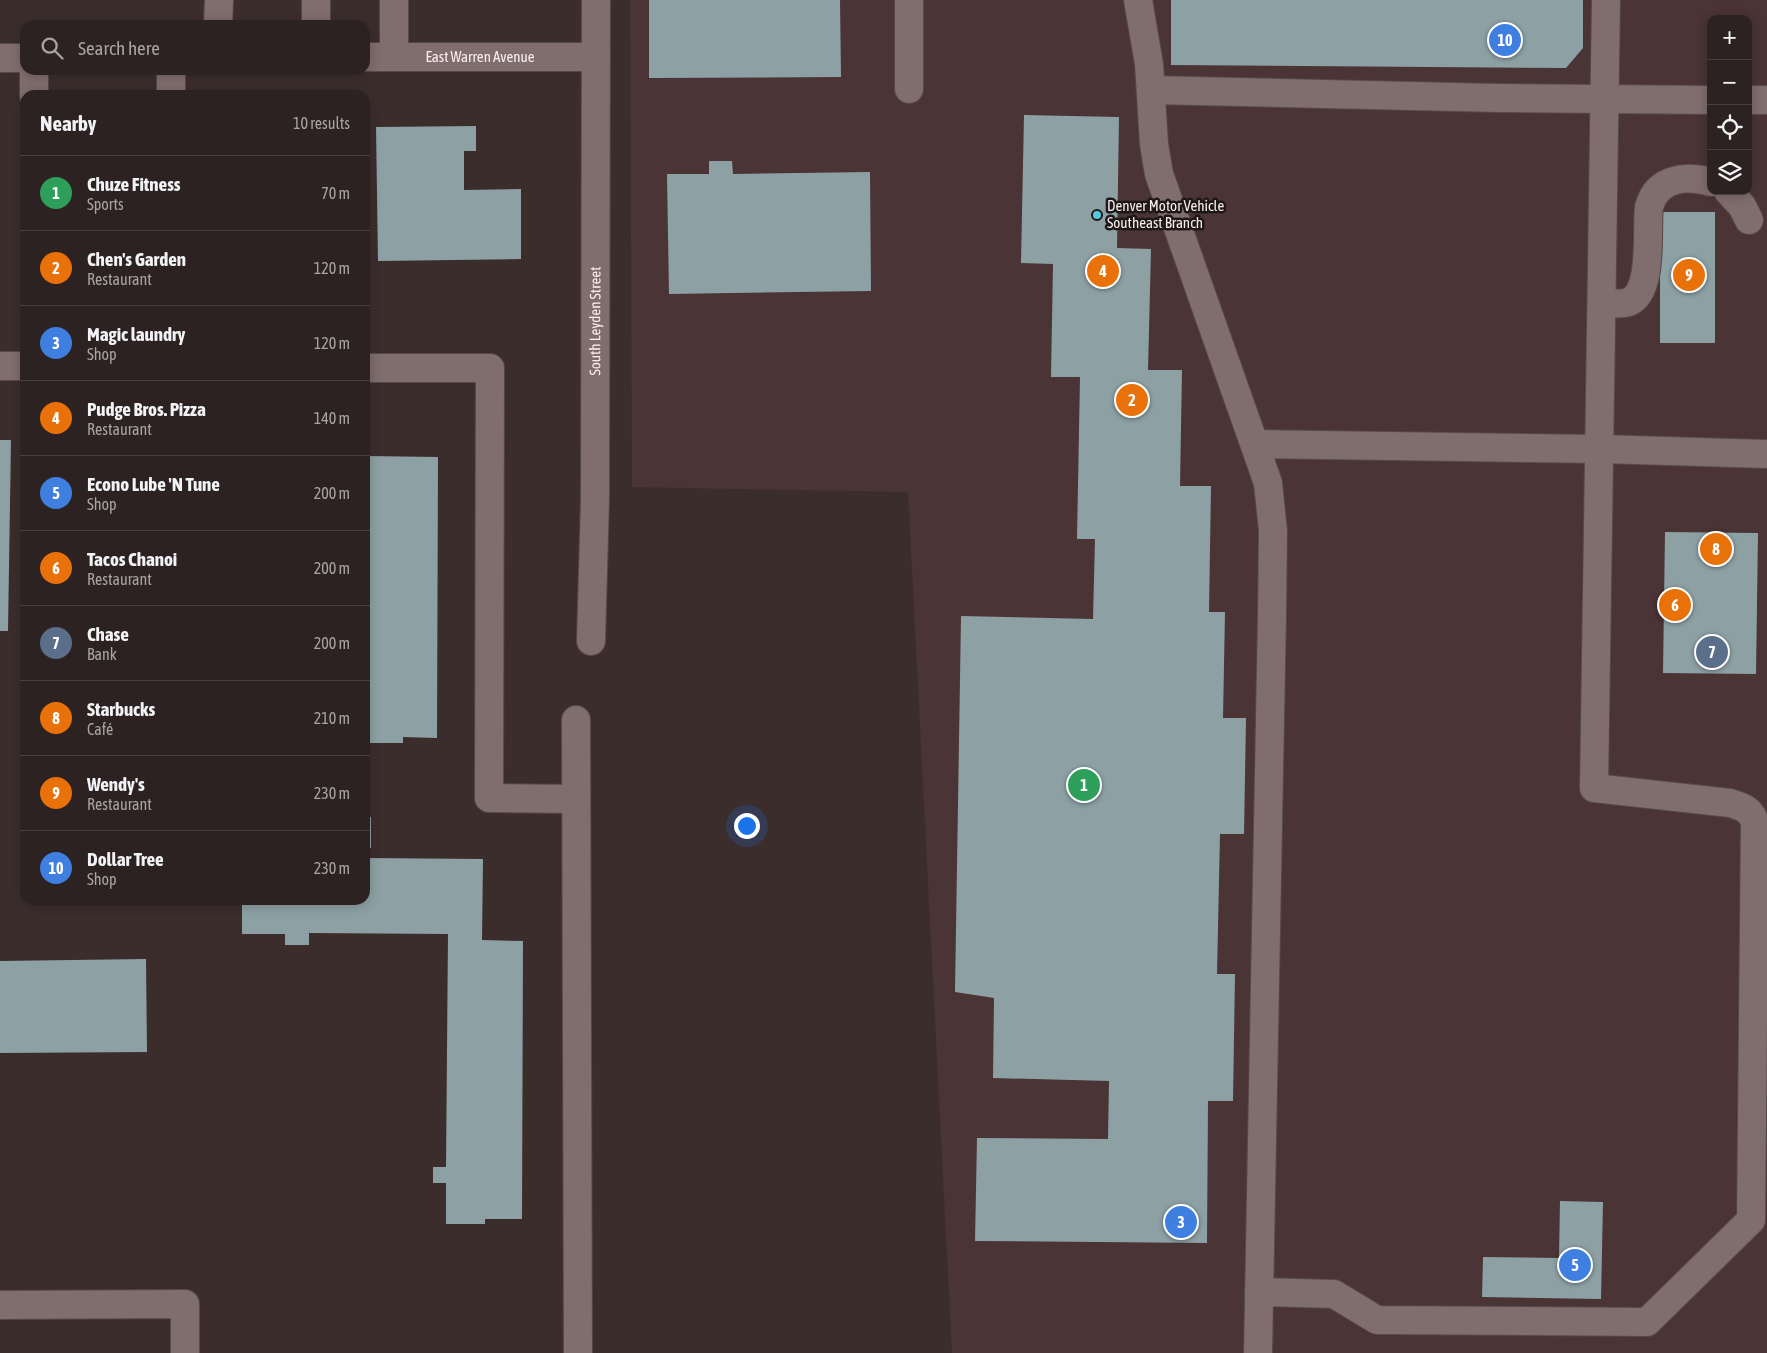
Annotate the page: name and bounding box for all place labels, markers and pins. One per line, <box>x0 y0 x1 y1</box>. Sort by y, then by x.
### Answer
pin: 10 <box>1489 21 1521 59</box>
place label: Denver Motor Vehicle Southeast Branch <box>1107 197 1224 231</box>
marker: Denver Motor Vehicle Southeast Branch <box>1091 209 1103 221</box>
pin: 4 <box>1087 252 1119 290</box>
pin: 9 <box>1673 256 1705 294</box>
pin: 2 <box>1116 381 1148 419</box>
pin: 8 <box>1700 530 1732 568</box>
pin: 6 <box>1659 586 1691 624</box>
pin: 7 <box>1696 633 1728 671</box>
pin: 1 <box>1068 766 1100 804</box>
pin: 3 <box>1165 1203 1197 1241</box>
pin: 5 <box>1559 1246 1591 1284</box>

